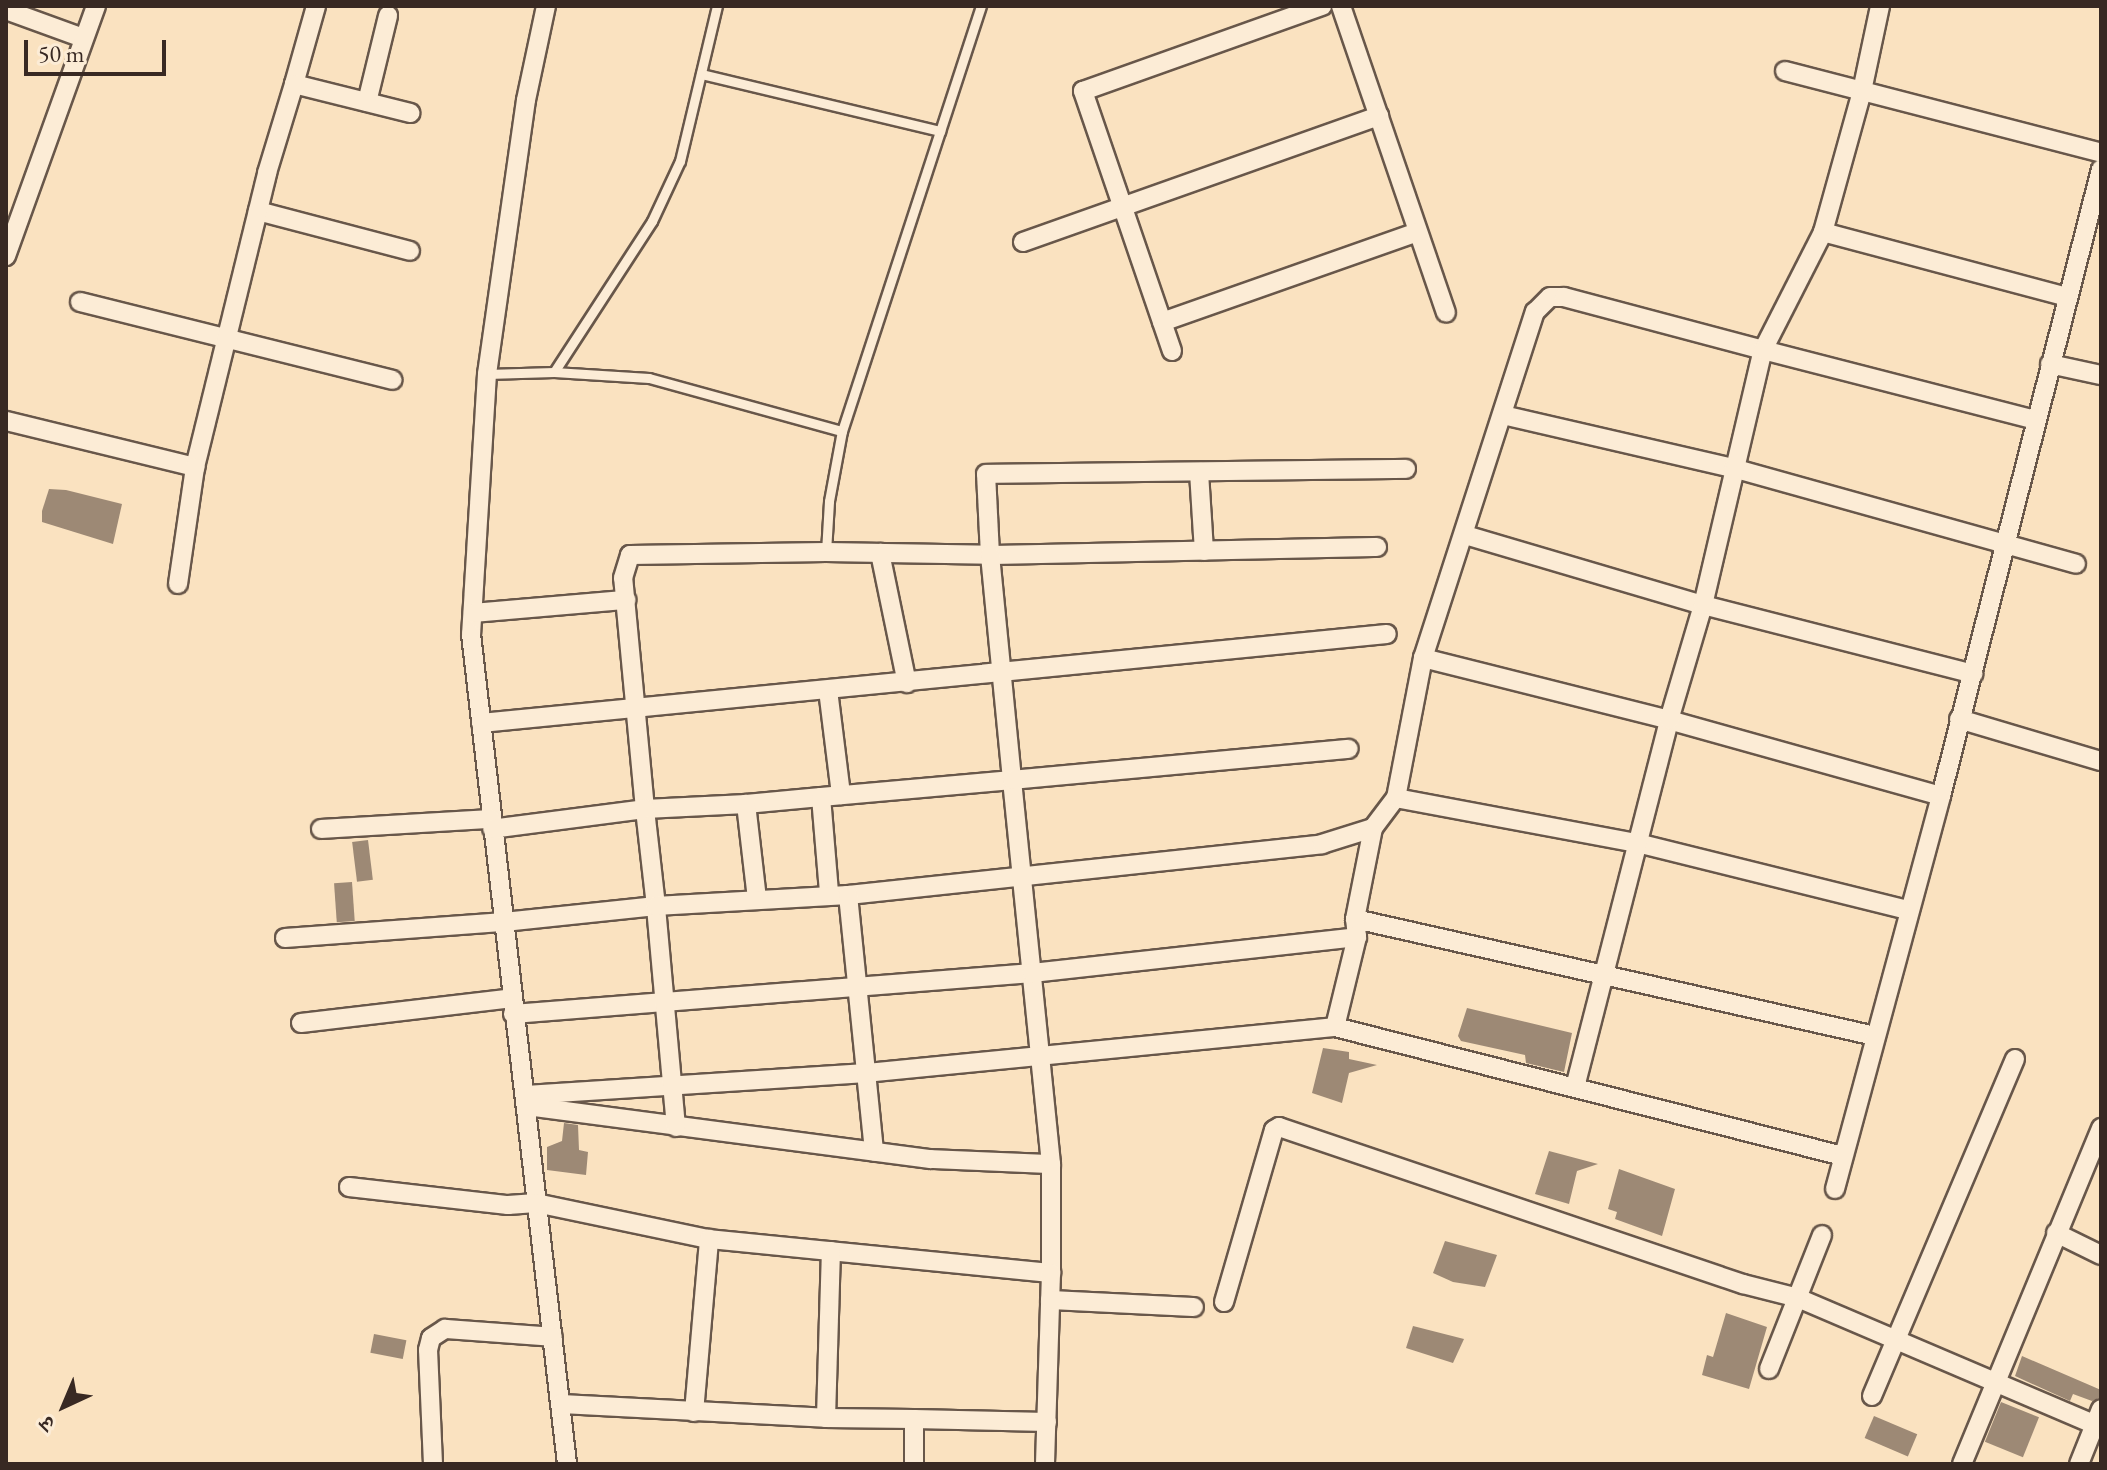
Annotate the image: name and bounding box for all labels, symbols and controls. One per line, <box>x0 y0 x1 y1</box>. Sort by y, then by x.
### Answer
scale bar <box>28 24 170 74</box>
text: 50 m <box>38 38 85 69</box>
north arrow <box>24 1366 104 1446</box>
text: उ <box>33 1409 61 1438</box>

